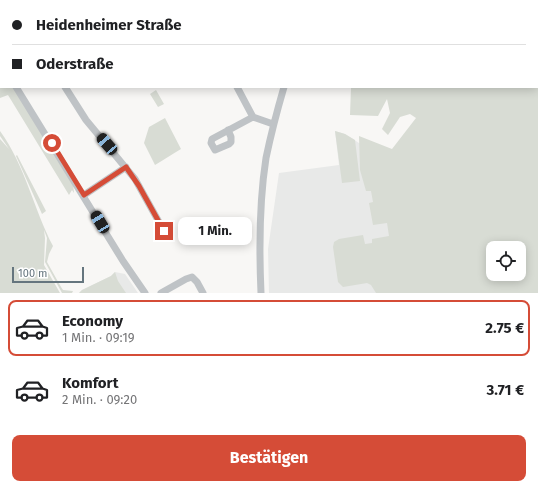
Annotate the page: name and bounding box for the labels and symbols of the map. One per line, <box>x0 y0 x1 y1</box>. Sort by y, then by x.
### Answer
car <box>95 131 119 157</box>
route start <box>43 134 61 152</box>
car <box>89 209 111 235</box>
callout: 1 Min. <box>178 217 252 245</box>
route end <box>155 222 173 240</box>
scale bar <box>12 265 84 284</box>

